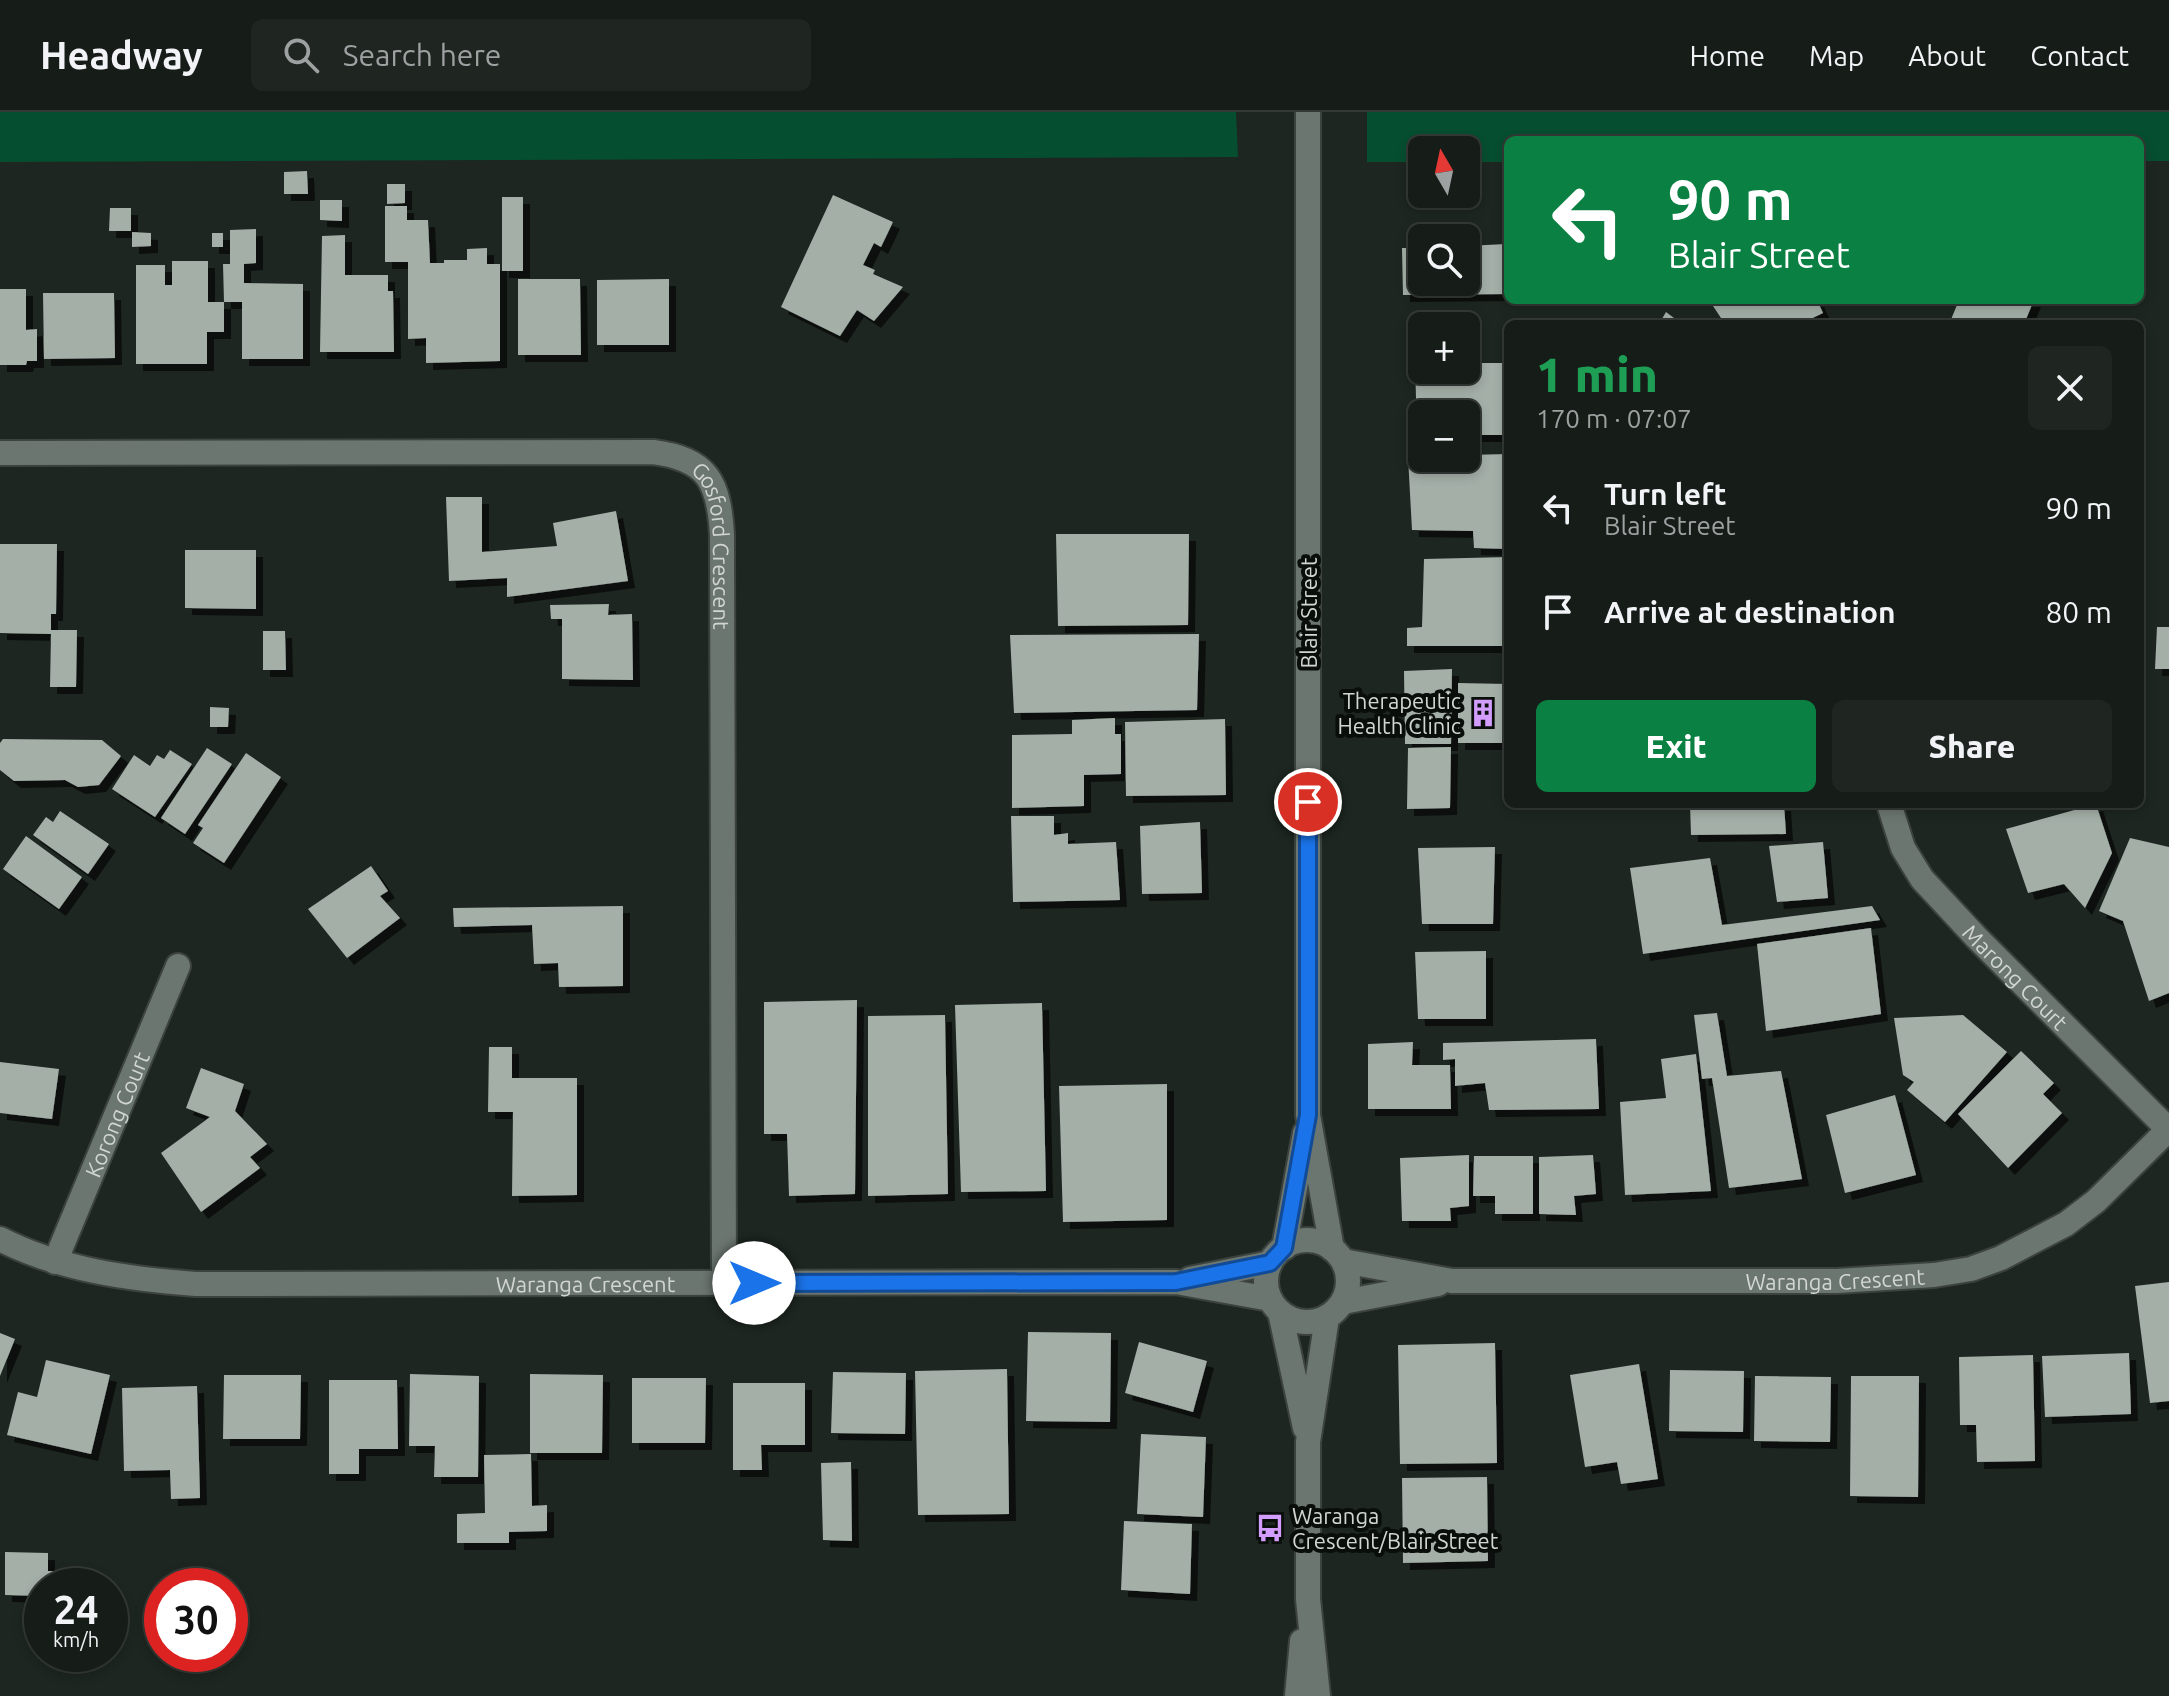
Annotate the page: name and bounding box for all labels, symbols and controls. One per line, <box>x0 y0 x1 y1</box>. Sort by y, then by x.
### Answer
search box <box>251 19 811 91</box>
icon: search <box>279 33 323 77</box>
text: Headway <box>40 34 203 76</box>
text: Search here <box>343 38 501 72</box>
text: Home <box>1690 40 1765 71</box>
text: Map <box>1809 40 1864 71</box>
text: About <box>1908 40 1986 71</box>
text: Contact <box>2030 40 2129 71</box>
north arrow <box>1408 136 1480 208</box>
map controls <box>1408 136 1480 472</box>
icon: left <box>1536 168 1640 272</box>
text: 90 m <box>1668 168 1793 231</box>
button: search <box>1408 224 1480 296</box>
text: Blair Street <box>1668 234 1850 275</box>
button: + <box>1408 312 1480 384</box>
button: close <box>2028 346 2112 430</box>
text: 1 min <box>1536 347 1658 401</box>
button: − <box>1408 400 1480 472</box>
text: 170 m · 07:07 <box>1536 404 1692 433</box>
street label: Gosford Crescent <box>688 456 735 630</box>
text: Turn left <box>1604 477 1726 511</box>
icon: left <box>1536 486 1580 530</box>
text: 90 m <box>2045 491 2112 525</box>
text: Blair Street <box>1604 511 1735 540</box>
street label: Blair Street <box>1296 557 1321 669</box>
icon: arrive <box>1536 590 1580 634</box>
text: Arrive at destination <box>1604 595 1896 629</box>
text: 80 m <box>2045 595 2112 629</box>
place label: Therapeutic Health Clinic <box>1337 688 1461 738</box>
building icon: Therapeutic Health Clinic <box>1468 698 1498 728</box>
button: Exit <box>1536 700 1816 792</box>
button: Share <box>1832 700 2112 792</box>
pin <box>1274 768 1342 836</box>
icon: arrive <box>1286 780 1330 824</box>
street label: Marong Court <box>1958 919 2074 1035</box>
street label: Korong Court <box>79 1048 154 1181</box>
position arrow <box>712 1241 796 1325</box>
street label: Waranga Crescent <box>1745 1263 1926 1294</box>
street label: Waranga Crescent <box>496 1271 676 1296</box>
place label: Waranga Crescent/Blair Street <box>1292 1503 1499 1553</box>
bus stop icon: Waranga Crescent/Blair Street <box>1255 1513 1285 1543</box>
speed limit sign: 30 <box>144 1568 248 1672</box>
text: 24 <box>53 1587 99 1632</box>
text: km/h <box>53 1628 99 1651</box>

